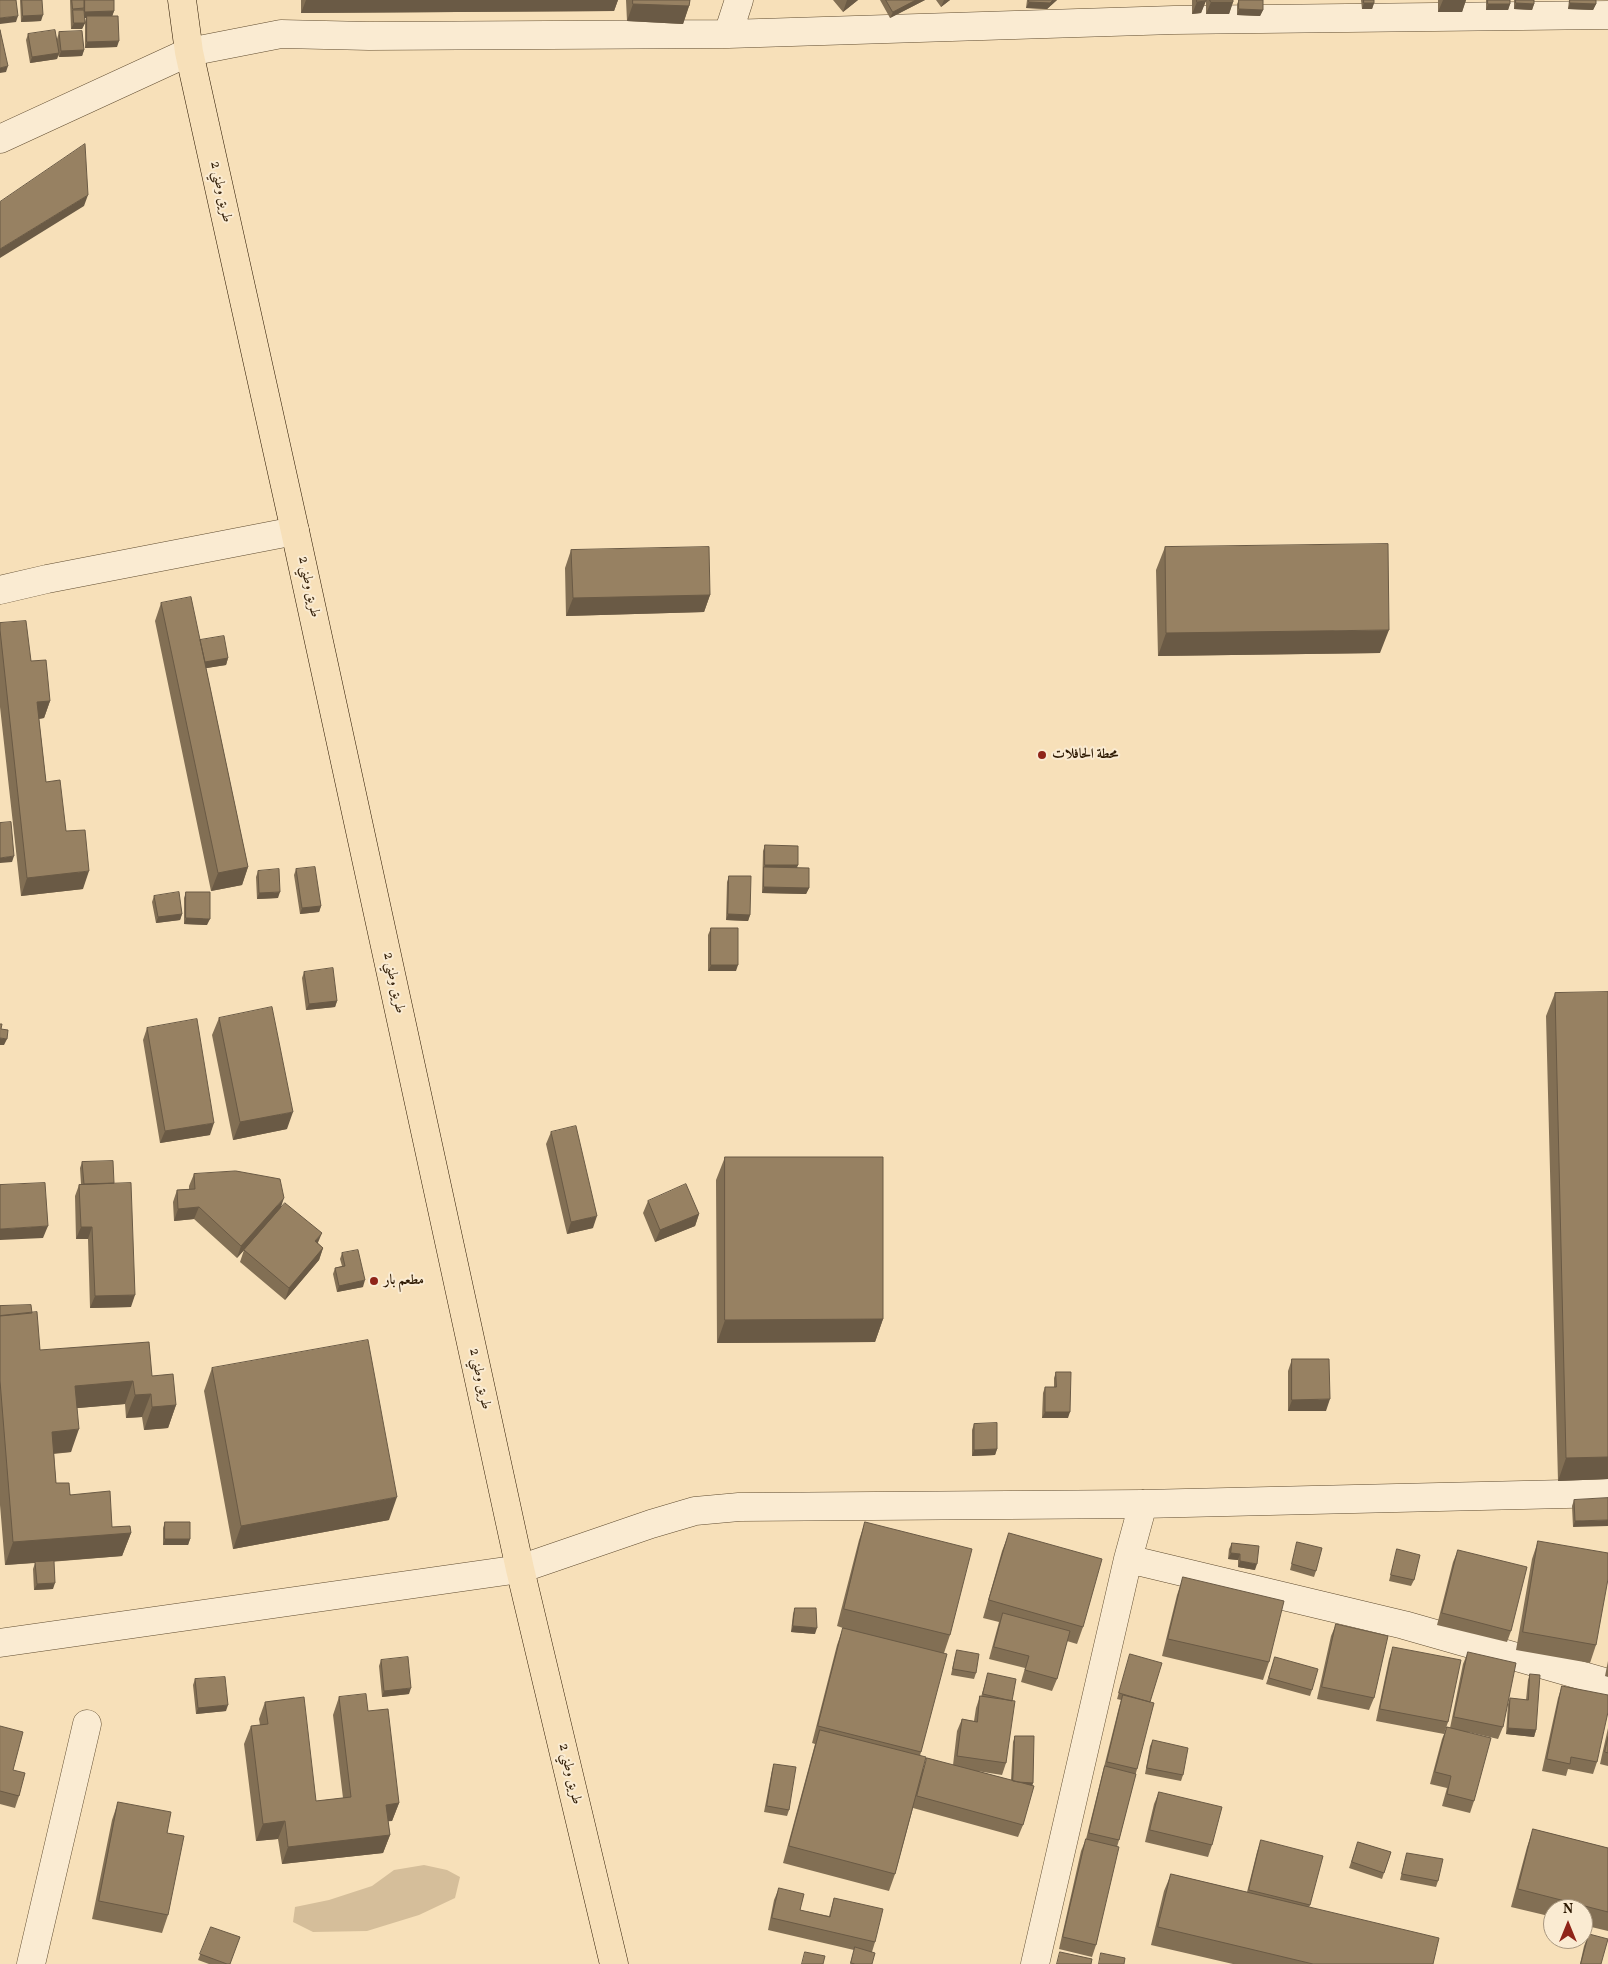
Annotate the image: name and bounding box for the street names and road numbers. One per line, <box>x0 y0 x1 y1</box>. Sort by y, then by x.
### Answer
street label: طريق وطني 2 <box>205 160 235 224</box>
street label: طريق وطني 2 <box>293 555 323 619</box>
street label: طريق وطني 2 <box>378 951 408 1015</box>
street label: طريق وطني 2 <box>464 1347 494 1411</box>
street label: طريق وطني 2 <box>554 1742 584 1806</box>

